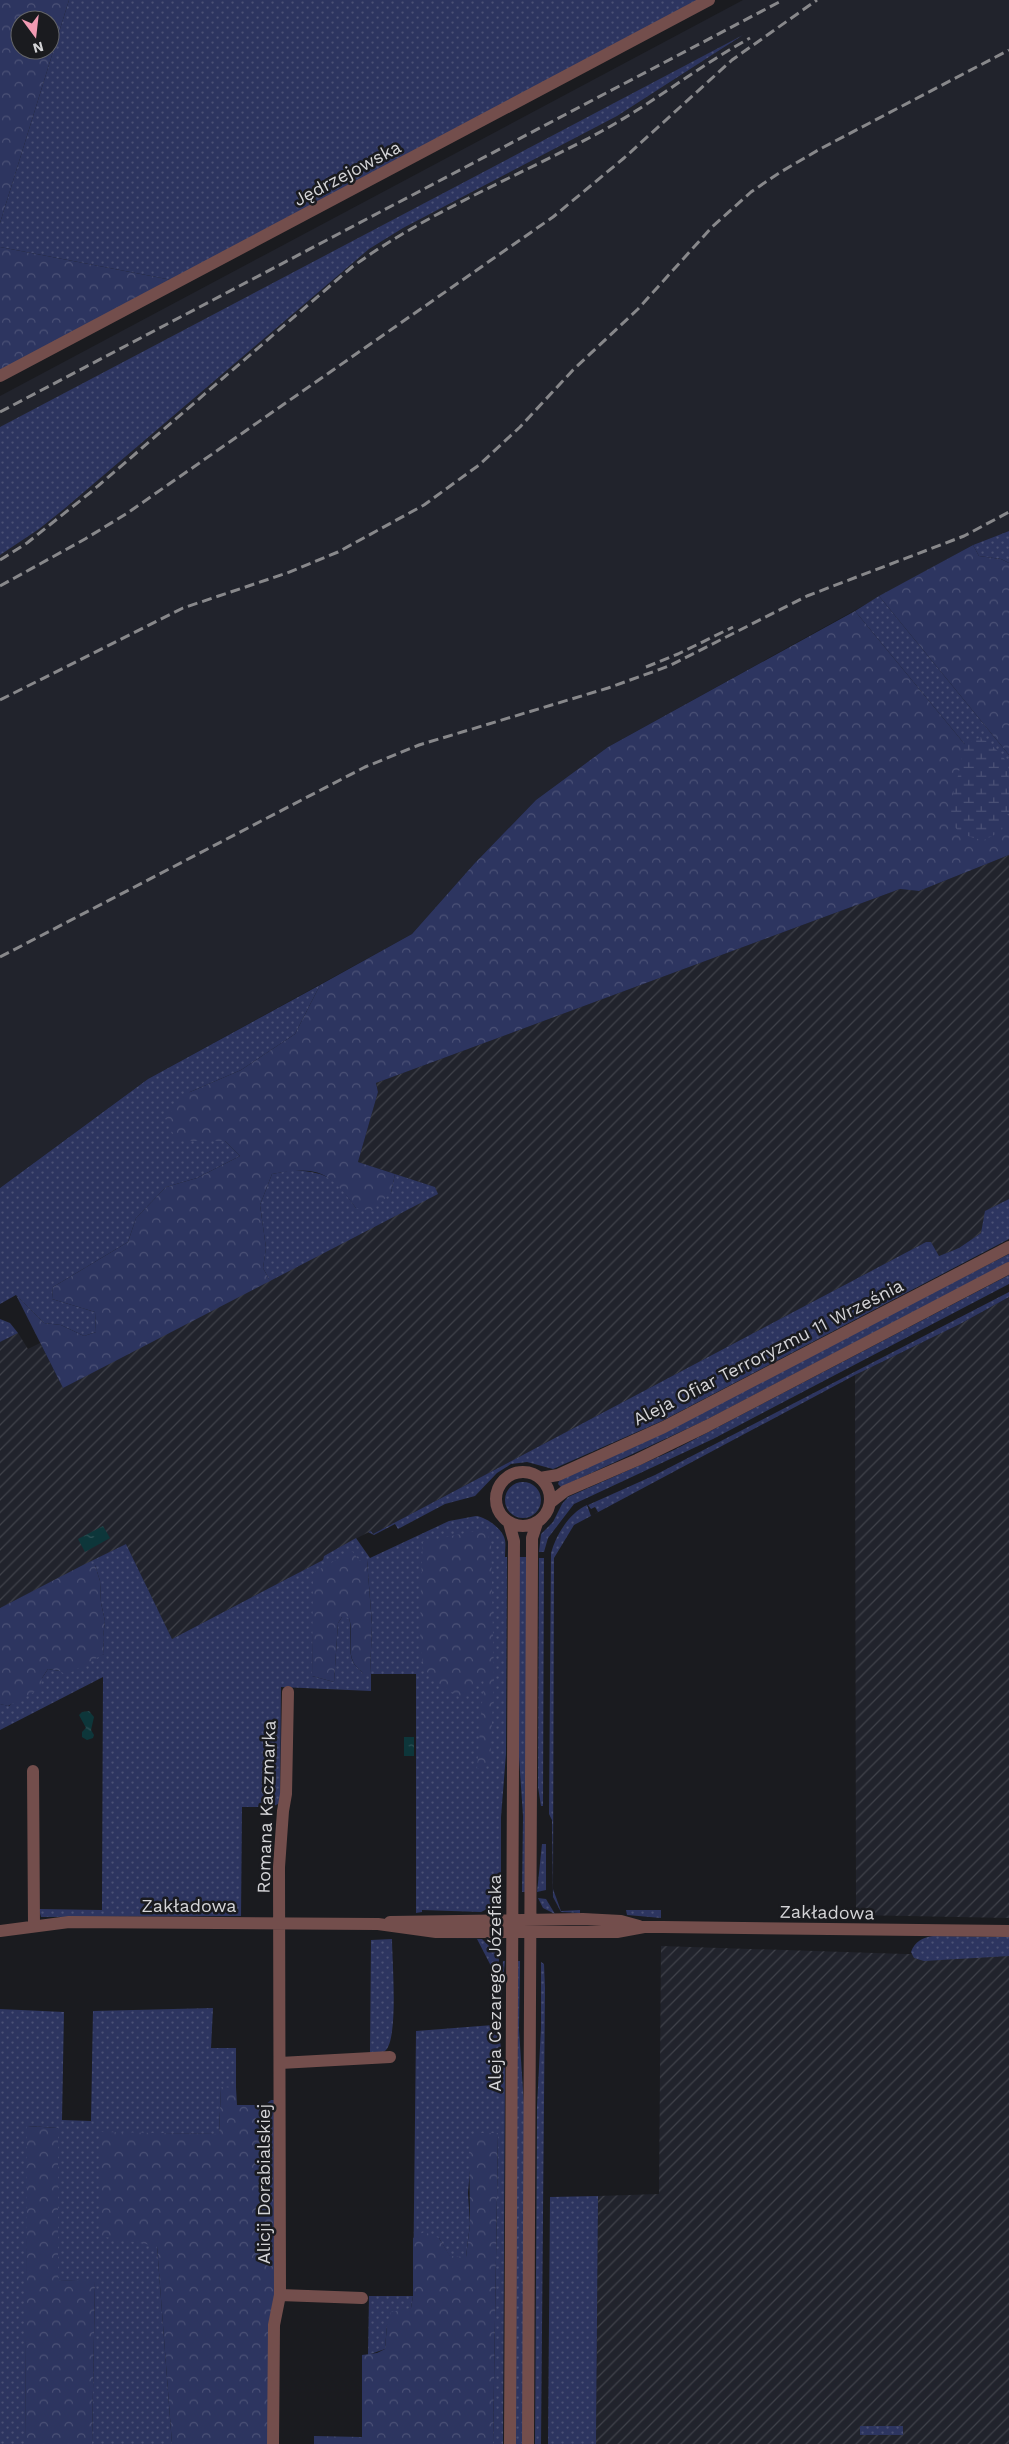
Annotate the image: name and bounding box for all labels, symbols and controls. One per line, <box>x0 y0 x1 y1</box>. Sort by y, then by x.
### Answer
north arrow <box>10 10 60 60</box>
text: N <box>31 38 45 57</box>
street label: Jędrzejowska <box>290 136 404 210</box>
street label: Aleja Ofiar Terroryzmu 11 Września <box>629 1274 907 1430</box>
street label: Romana Kaczmarka <box>252 1720 280 1894</box>
street label: Aleja Cezarego Józefiaka <box>484 1874 505 2092</box>
street label: Zakładowa <box>142 1895 236 1916</box>
street label: Zakładowa <box>779 1901 875 1923</box>
street label: Alicji Dorabialskiej <box>253 2104 274 2264</box>

